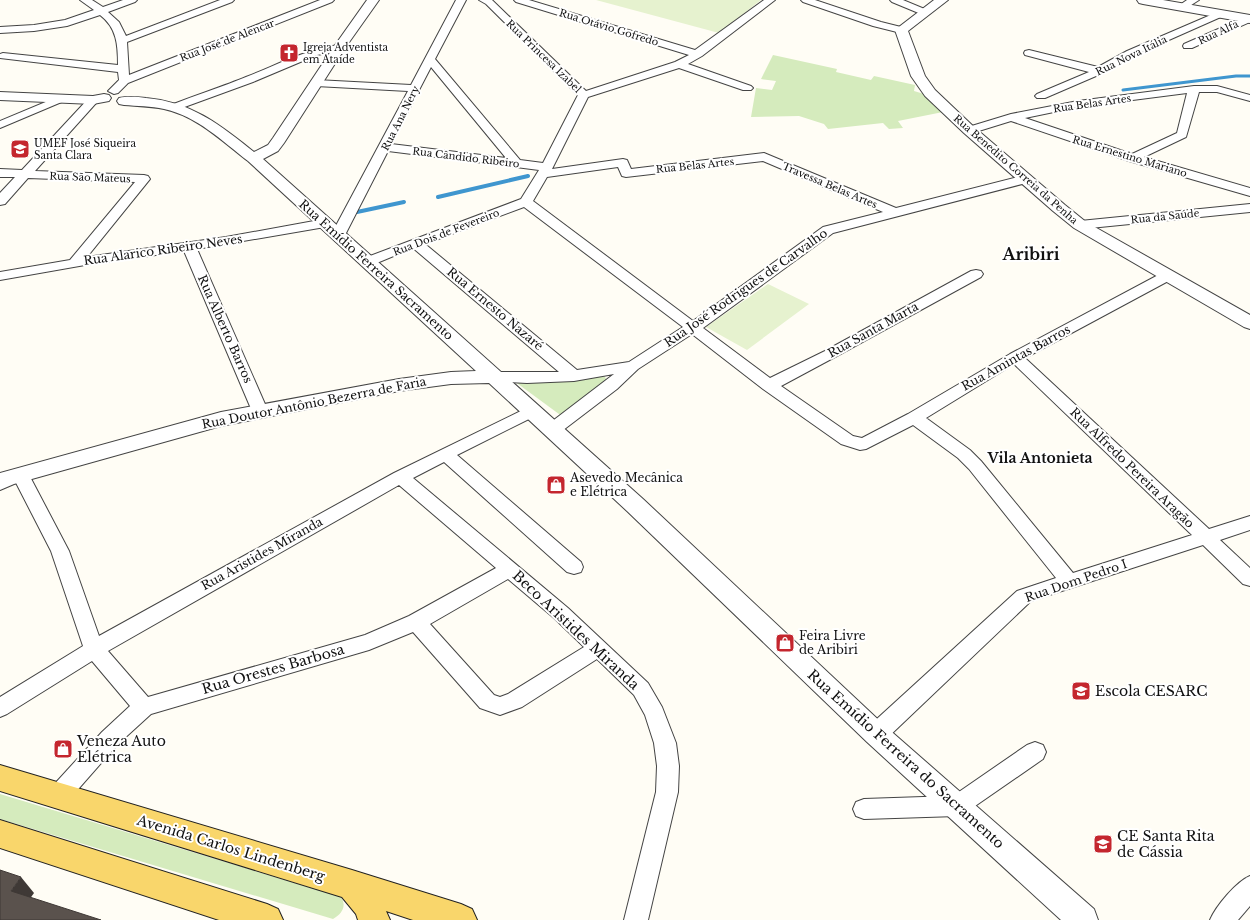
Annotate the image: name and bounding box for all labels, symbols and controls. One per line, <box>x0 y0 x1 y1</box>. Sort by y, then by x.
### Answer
street label: Rua Otávio Gofredo <box>558 6 661 49</box>
street label: Rua José de Alencar <box>178 16 277 65</box>
street label: Rua Princesa Izabel <box>503 17 584 96</box>
street label: Rua Alfa <box>1196 17 1241 47</box>
street label: Rua Nova Itália <box>1093 32 1169 78</box>
place label: Igreja Adventista em Ataíde <box>303 41 389 66</box>
church icon: Igreja Adventista em Ataíde <box>278 42 300 64</box>
street label: Rua Ana Nery <box>379 83 423 153</box>
street label: Rua Belas Artes <box>1052 92 1132 115</box>
street label: Rua Benedito Correia da Penha <box>951 112 1081 227</box>
street label: Rua Ernestino Mariano <box>1071 133 1189 180</box>
place label: UMEF José Siqueira Santa Clara <box>34 137 136 162</box>
school or university icon: UMEF José Siqueira Santa Clara <box>9 138 31 160</box>
street label: Rua Cândido Ribeiro <box>412 144 521 171</box>
street label: Rua Belas Artes <box>655 155 735 176</box>
street label: Travessa Belas Artes <box>780 160 880 212</box>
street label: Rua São Mateus <box>49 170 131 185</box>
street label: Rua Emídio Ferreira Sacramento <box>296 196 457 343</box>
street label: Rua Dois de Fevereiro <box>391 206 502 259</box>
street label: Rua da Saúde <box>1130 206 1200 227</box>
street label: Rua José Rodrigues de Carvalho <box>661 225 830 350</box>
street label: Rua Alarico Ribeiro Neves <box>83 231 243 268</box>
district label: Aribiri <box>1002 244 1060 264</box>
street label: Rua Ernesto Nazaré <box>444 264 547 353</box>
street label: Rua Alberto Barros <box>195 272 256 385</box>
street label: Rua Santa Marta <box>825 298 921 361</box>
street label: Rua Amintas Barros <box>959 321 1073 394</box>
street label: Rua Doutor Antônio Bezerra de Faria <box>200 373 428 432</box>
street label: Rua Alfredo Pereira Aragão <box>1067 404 1198 531</box>
district label: Vila Antonieta <box>986 449 1093 467</box>
place label: Asevedo Mecânica e Elétrica <box>569 470 683 499</box>
shop icon: Asevedo Mecânica e Elétrica <box>545 474 567 496</box>
street label: Rua Aristides Miranda <box>198 514 325 593</box>
street label: Rua Dom Pedro I <box>1023 556 1129 605</box>
street label: Beco Aristides Miranda <box>509 567 643 694</box>
place label: Feira Livre de Aribiri <box>799 628 866 657</box>
shop icon: Feira Livre de Aribiri <box>774 632 796 654</box>
street label: Rua Orestes Barbosa <box>200 640 347 698</box>
street label: Rua Emídio Ferreira do Sacramento <box>804 666 1008 852</box>
school or university icon: Escola CESARC <box>1070 680 1092 702</box>
place label: Escola CESARC <box>1095 682 1207 700</box>
place label: Veneza Auto Elétrica <box>76 732 166 766</box>
shop icon: Veneza Auto Elétrica <box>52 738 74 760</box>
street label: Avenida Carlos Lindenberg <box>134 811 328 885</box>
place label: CE Santa Rita de Cássia <box>1117 827 1215 861</box>
school or university icon: CE Santa Rita de Cássia <box>1092 833 1114 855</box>

